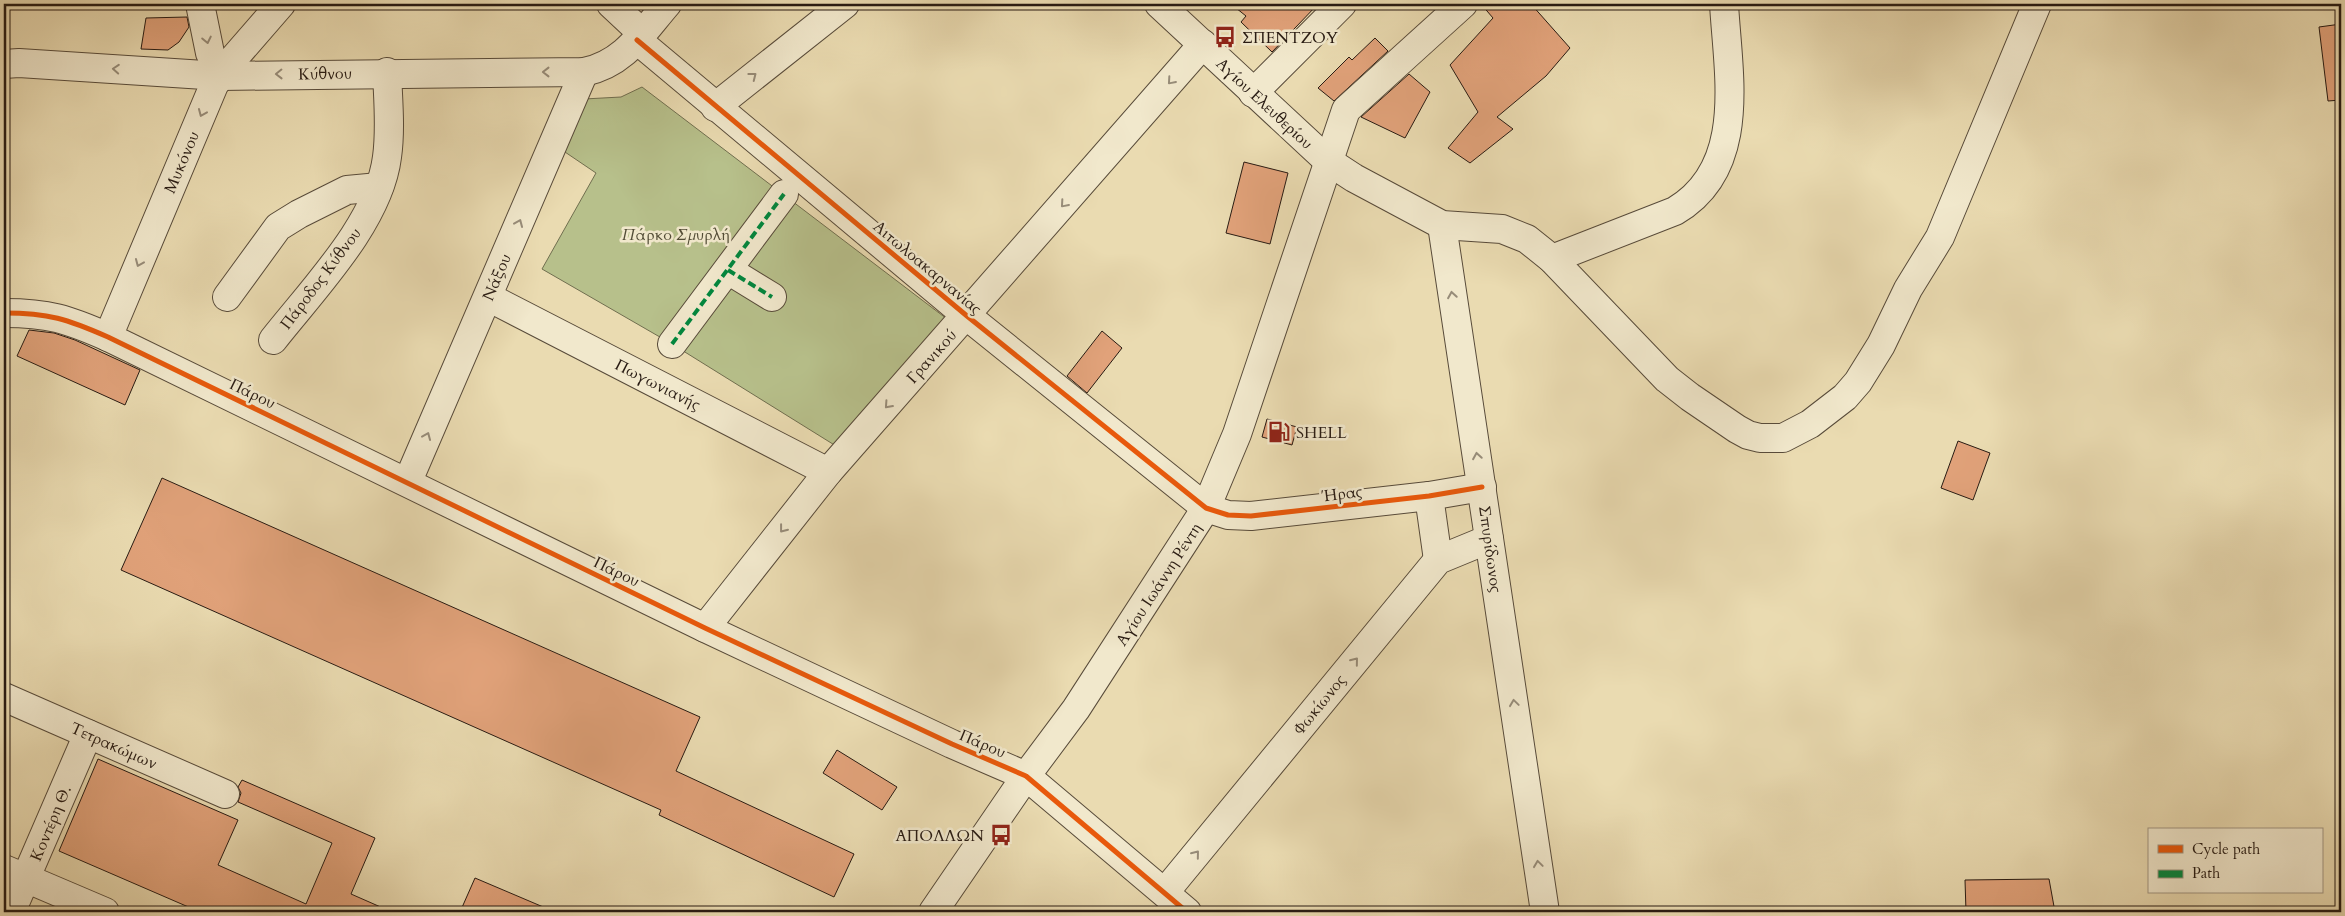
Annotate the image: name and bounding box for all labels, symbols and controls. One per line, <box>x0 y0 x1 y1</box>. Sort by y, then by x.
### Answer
bus stop icon: ΣΠΕΝΤΖΟΥ <box>1212 24 1238 50</box>
place label: ΣΠΕΝΤΖΟΥ <box>1242 27 1338 49</box>
one-way arrow <box>201 36 212 45</box>
street label: Αγίου Ελευθερίου <box>1211 53 1317 154</box>
street label: Κύθνου <box>298 63 352 85</box>
one-way arrow <box>112 64 120 75</box>
one-way arrow <box>542 67 550 77</box>
one-way arrow <box>274 69 282 80</box>
one-way arrow <box>747 74 756 82</box>
one-way arrow <box>1167 76 1176 85</box>
one-way arrow <box>197 108 208 117</box>
street label: Μυκόνου <box>159 128 205 197</box>
one-way arrow <box>1061 198 1070 207</box>
street label: Αιτωλοακαρνανίας <box>868 216 986 320</box>
one-way arrow <box>513 219 524 228</box>
street label: Πάροδος Κύθνου <box>275 223 366 334</box>
park label: Πάρκο Σµυρλή <box>622 224 730 246</box>
street label: Νάξου <box>477 250 517 304</box>
one-way arrow <box>134 258 145 267</box>
one-way arrow <box>1448 291 1458 300</box>
street label: Γρανικού <box>902 325 962 388</box>
street label: Πωγωνιανής <box>611 354 704 416</box>
street label: Πάρου <box>226 373 279 414</box>
one-way arrow <box>885 399 894 408</box>
fuel station icon: SHELL <box>1266 419 1292 445</box>
place label: SHELL <box>1296 422 1347 444</box>
one-way arrow <box>421 432 432 441</box>
one-way arrow <box>1472 452 1483 460</box>
street label: Ήρας <box>1321 481 1364 507</box>
street label: Σπυρίδωνος <box>1473 504 1507 594</box>
street label: Αγίου Ιωάννη Ρέντη <box>1111 519 1207 650</box>
one-way arrow <box>781 523 789 532</box>
street label: Πάρου <box>590 551 643 592</box>
one-way arrow <box>1349 658 1357 667</box>
street label: Φωκίωνος <box>1289 670 1351 739</box>
one-way arrow <box>1509 699 1520 707</box>
street label: Τετρακώμων <box>67 717 160 775</box>
street label: Πάρου <box>956 724 1009 764</box>
street label: Κοντέρη Θ. <box>25 782 77 865</box>
bus stop icon: ΑΠΟΛΛΩΝ <box>988 822 1014 848</box>
place label: ΑΠΟΛΛΩΝ <box>895 825 984 847</box>
legend <box>2148 828 2322 894</box>
text: Cycle path <box>2192 839 2261 859</box>
one-way arrow <box>1191 851 1199 860</box>
one-way arrow <box>1533 860 1544 868</box>
text: Path <box>2192 863 2221 883</box>

